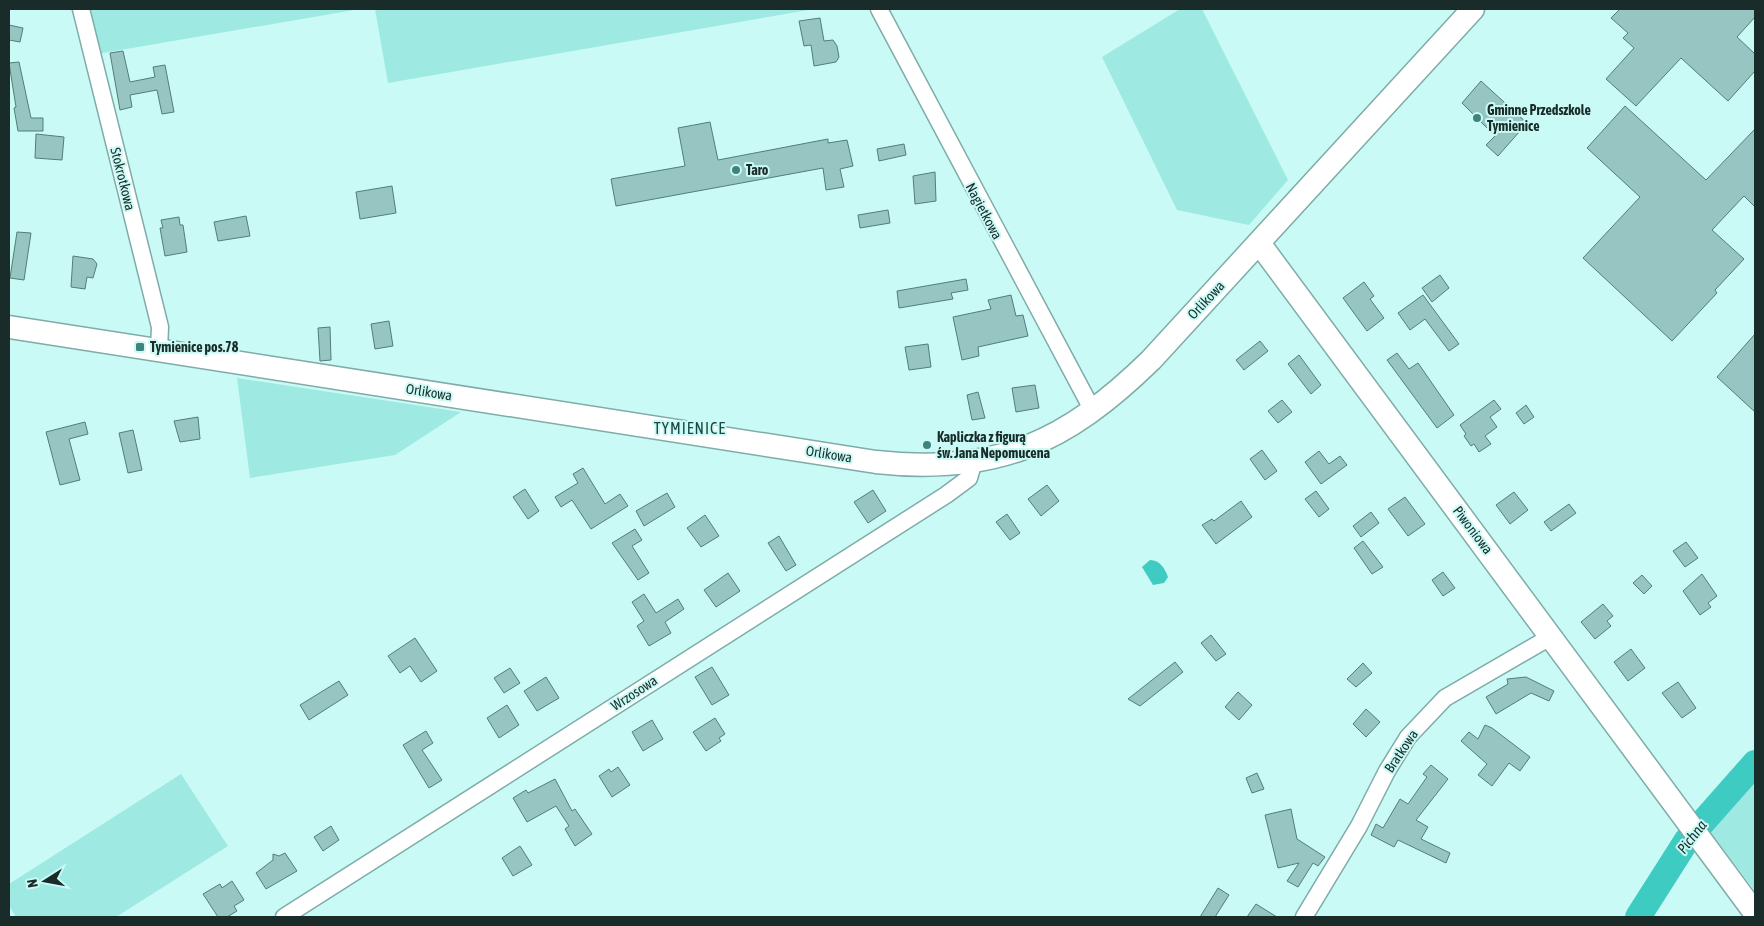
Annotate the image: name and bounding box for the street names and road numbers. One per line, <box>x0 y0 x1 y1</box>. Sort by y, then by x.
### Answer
street label: Stokrotkowa <box>107 146 139 212</box>
street label: Nagietkowa <box>963 180 1005 242</box>
street label: Orlikowa <box>1184 278 1228 322</box>
street label: Orlikowa <box>405 380 453 404</box>
street label: Orlikowa <box>805 442 853 466</box>
street label: Piwoniowa <box>1450 503 1496 557</box>
street label: Wrzosowa <box>608 672 660 714</box>
street label: Bratkowa <box>1381 727 1421 775</box>

